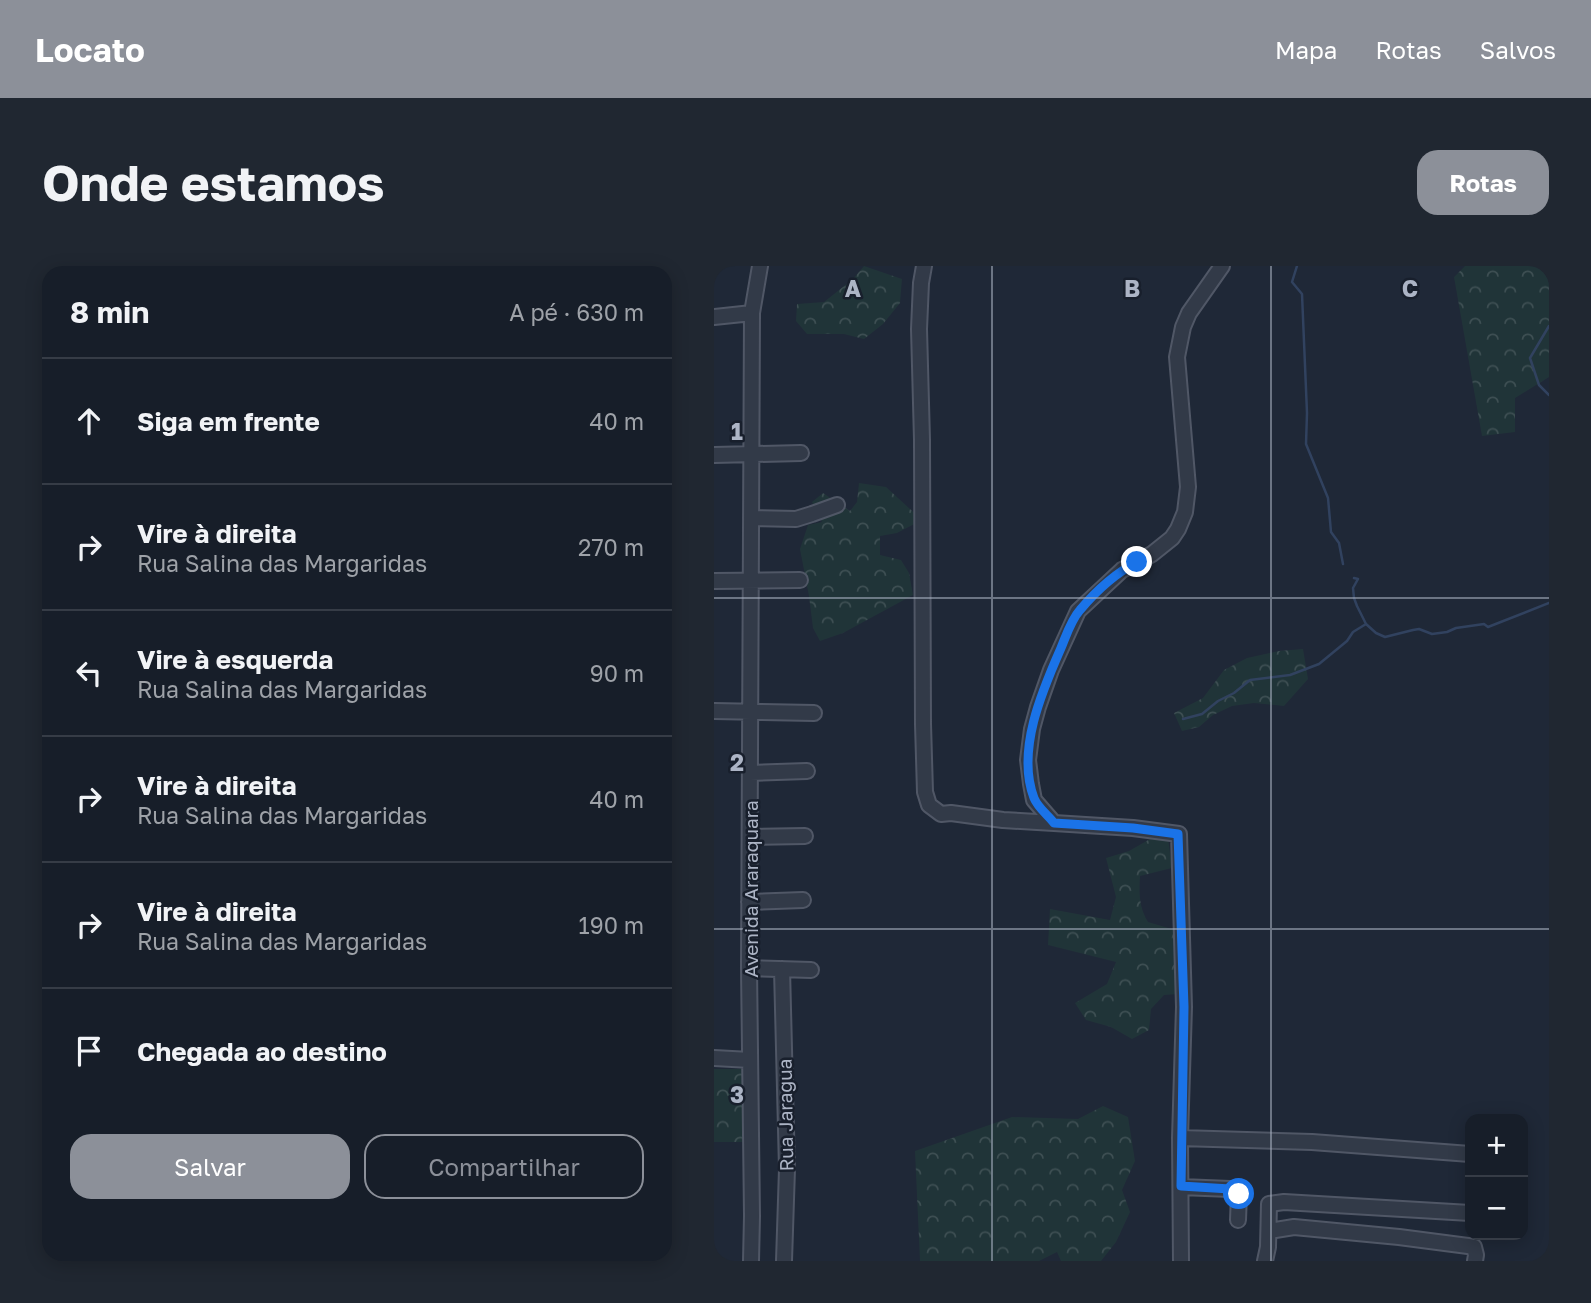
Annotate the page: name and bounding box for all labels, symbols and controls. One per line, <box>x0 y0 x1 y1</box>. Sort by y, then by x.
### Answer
text: Locato <box>35 30 145 69</box>
text: Mapa <box>1275 35 1337 64</box>
text: Rotas <box>1375 35 1442 64</box>
text: Salvos <box>1480 35 1556 64</box>
button: Rotas <box>1417 150 1549 215</box>
text: Onde estamos <box>42 153 385 212</box>
text: A <box>845 274 862 302</box>
text: B <box>1124 274 1140 302</box>
text: C <box>1402 274 1418 302</box>
text: 8 min <box>70 294 149 330</box>
text: A pé · 630 m <box>509 298 644 326</box>
icon: ahead <box>70 402 108 440</box>
text: Siga em frente <box>137 406 320 437</box>
text: 40 m <box>590 407 644 435</box>
text: 1 <box>731 417 743 445</box>
text: Vire à direita <box>137 518 297 549</box>
icon: right <box>70 528 108 566</box>
text: 270 m <box>578 533 644 561</box>
route end <box>1121 546 1152 577</box>
text: Rua Salina das Margaridas <box>137 549 427 577</box>
text: Vire à esquerda <box>137 644 333 675</box>
icon: left <box>70 654 108 692</box>
text: 90 m <box>590 659 644 687</box>
text: Rua Salina das Margaridas <box>137 675 427 703</box>
text: 2 <box>730 748 744 776</box>
text: Vire à direita <box>137 770 297 801</box>
icon: right <box>70 780 108 818</box>
text: 40 m <box>590 785 644 813</box>
street label: Avenida Araraquara <box>739 800 762 978</box>
text: Rua Salina das Margaridas <box>137 801 427 829</box>
text: Vire à direita <box>137 896 297 927</box>
icon: right <box>70 906 108 944</box>
text: 190 m <box>579 911 644 939</box>
text: Rua Salina das Margaridas <box>137 927 427 955</box>
icon: arrive <box>70 1032 108 1070</box>
text: Chegada ao destino <box>137 1036 387 1067</box>
street label: Rua Jaragua <box>773 1058 797 1172</box>
text: 3 <box>730 1080 744 1108</box>
map controls <box>1465 1114 1528 1240</box>
button: + <box>1465 1114 1528 1177</box>
button: Salvar <box>70 1134 350 1199</box>
button: Compartilhar <box>364 1134 644 1199</box>
button: − <box>1465 1177 1528 1240</box>
route start <box>1223 1178 1254 1209</box>

